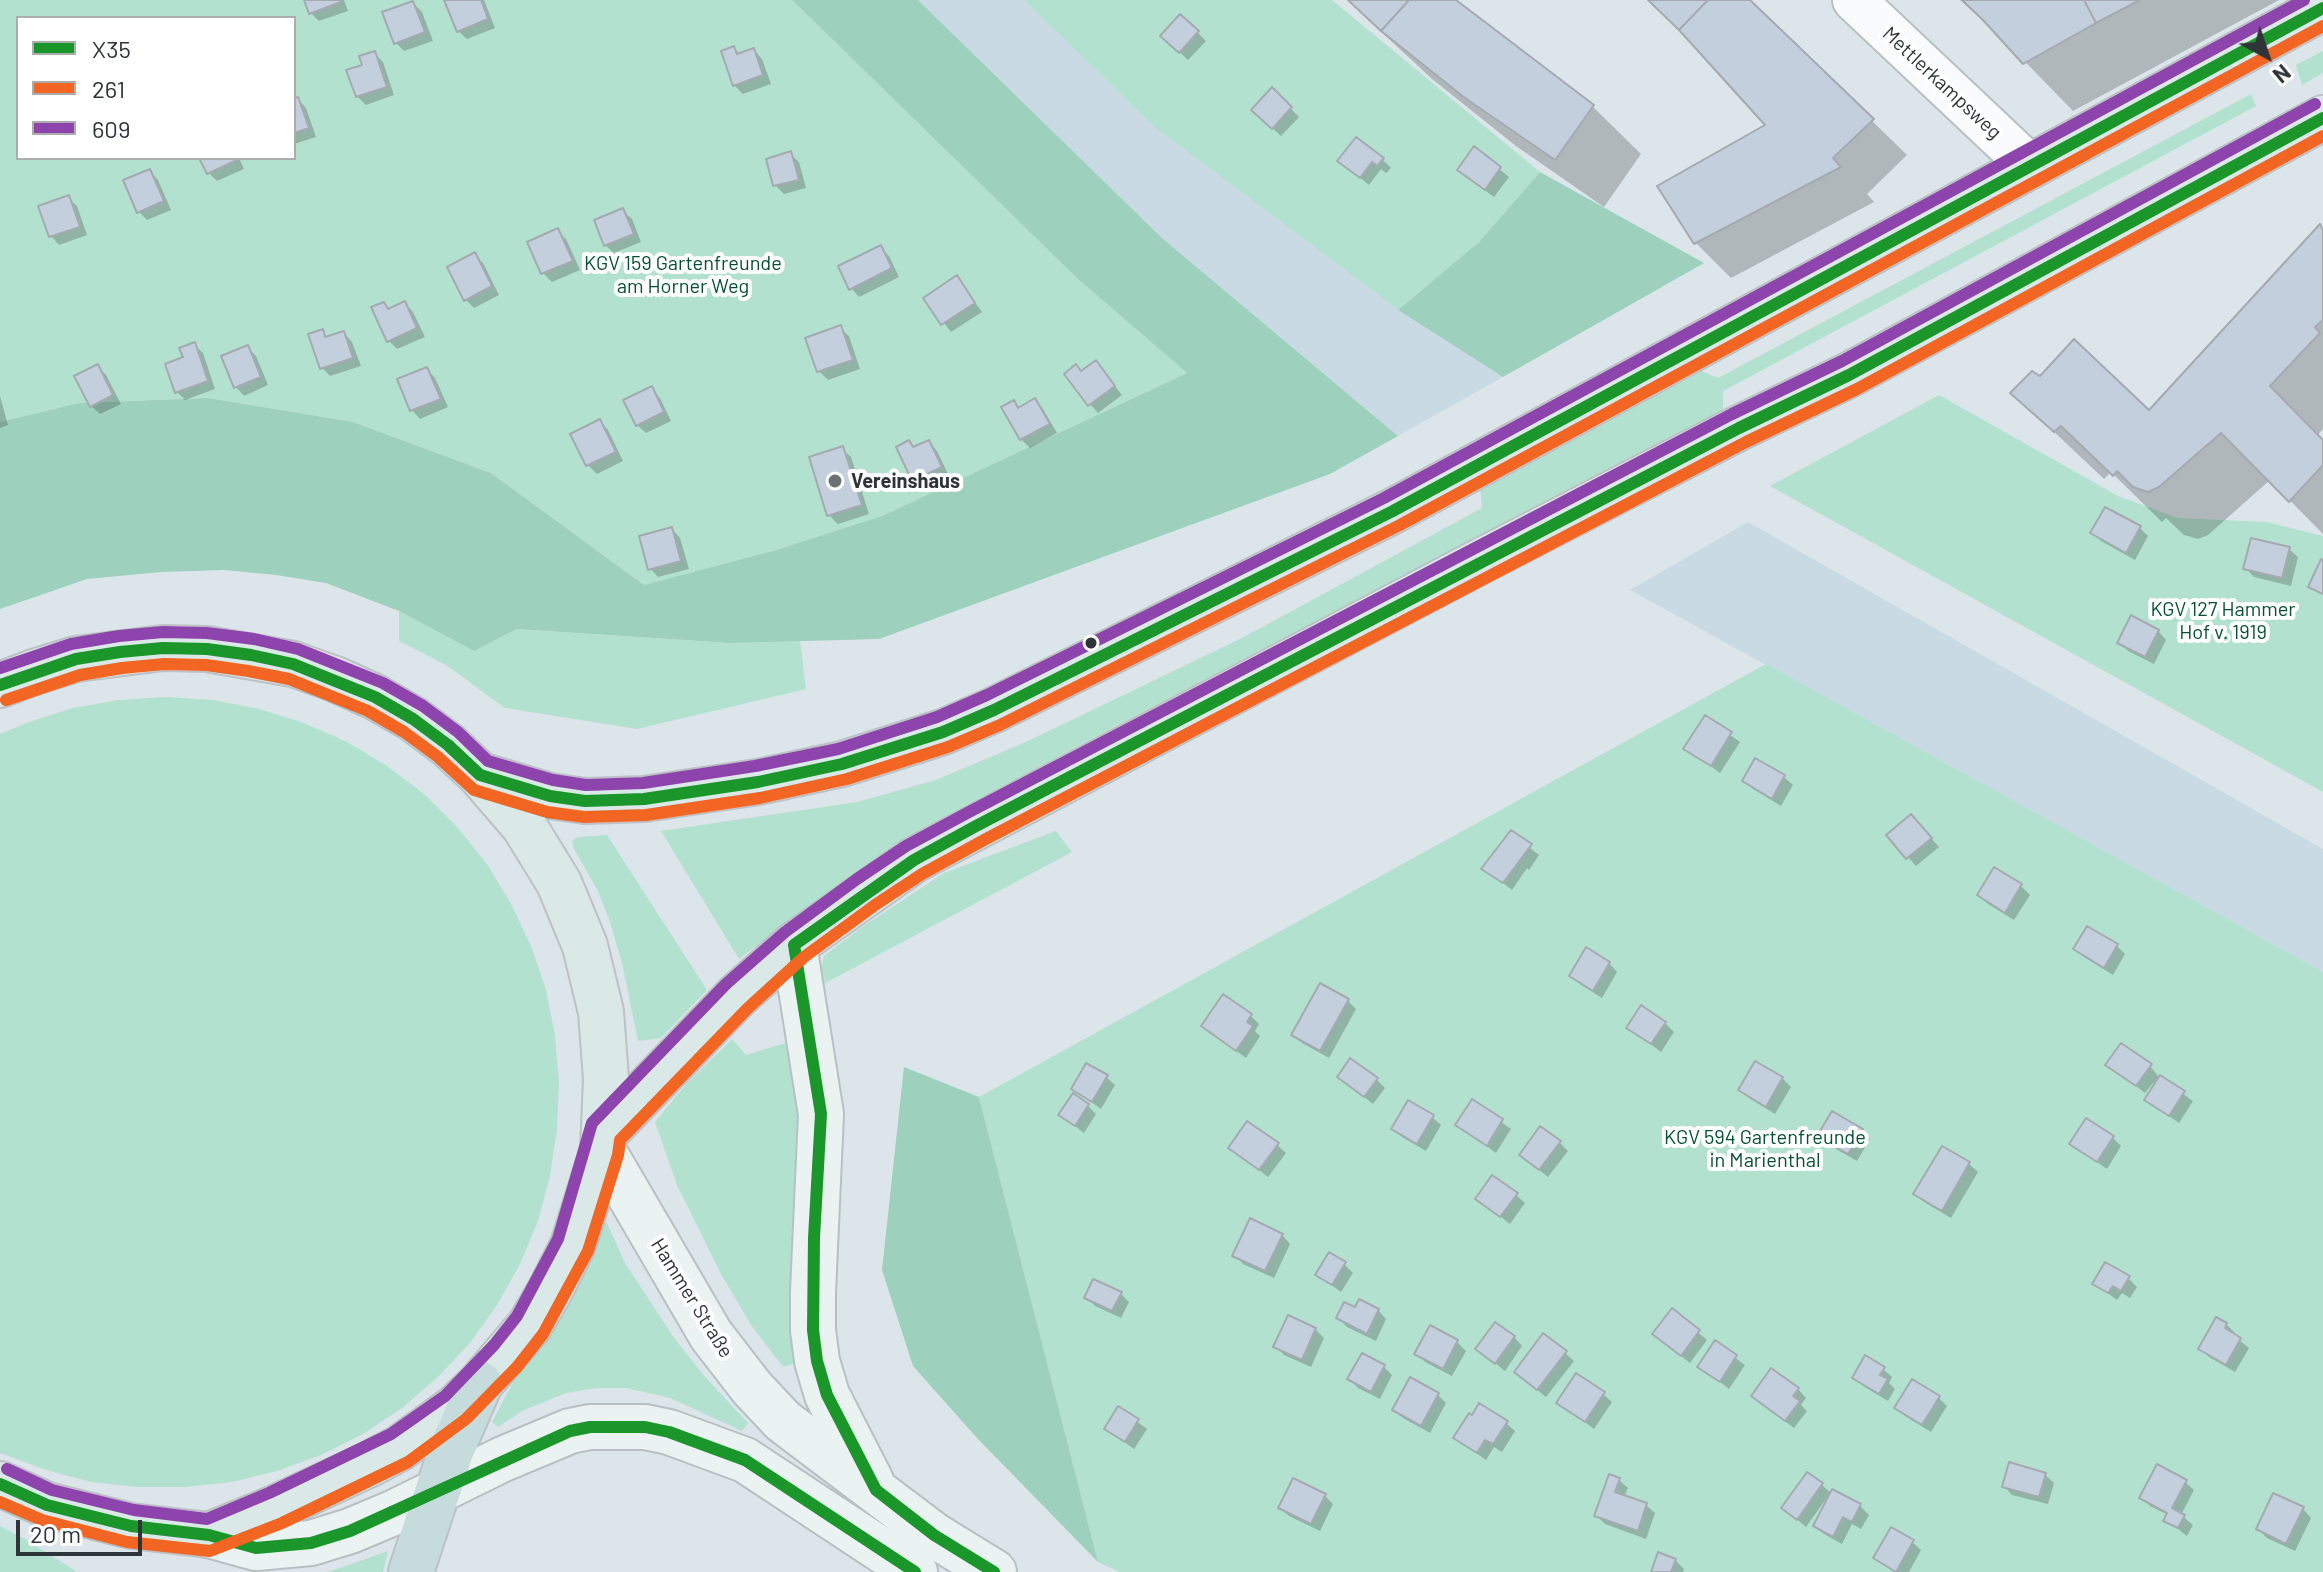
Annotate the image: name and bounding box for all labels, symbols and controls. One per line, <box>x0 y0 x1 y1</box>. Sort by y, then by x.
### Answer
legend <box>16 16 296 160</box>
north arrow <box>2227 16 2307 96</box>
street label: Mettlerkampsweg <box>1878 22 2006 144</box>
text: X35 <box>92 34 131 63</box>
text: N <box>2268 60 2296 89</box>
text: 261 <box>92 74 125 103</box>
text: 609 <box>92 114 130 143</box>
park label: KGV 159 Gartenfreunde am Horner Weg <box>584 251 782 298</box>
place label: Vereinshaus <box>851 469 960 493</box>
marker: Vereinshaus <box>826 472 844 490</box>
park label: KGV 127 Hammer Hof v. 1919 <box>2150 597 2296 644</box>
unlabelled marker <box>1083 635 1099 651</box>
park label: KGV 594 Gartenfreunde in Marienthal <box>1664 1125 1866 1172</box>
street label: Hammer Straße <box>646 1234 738 1362</box>
scale bar <box>20 1504 146 1554</box>
text: 20 m <box>30 1519 81 1548</box>

